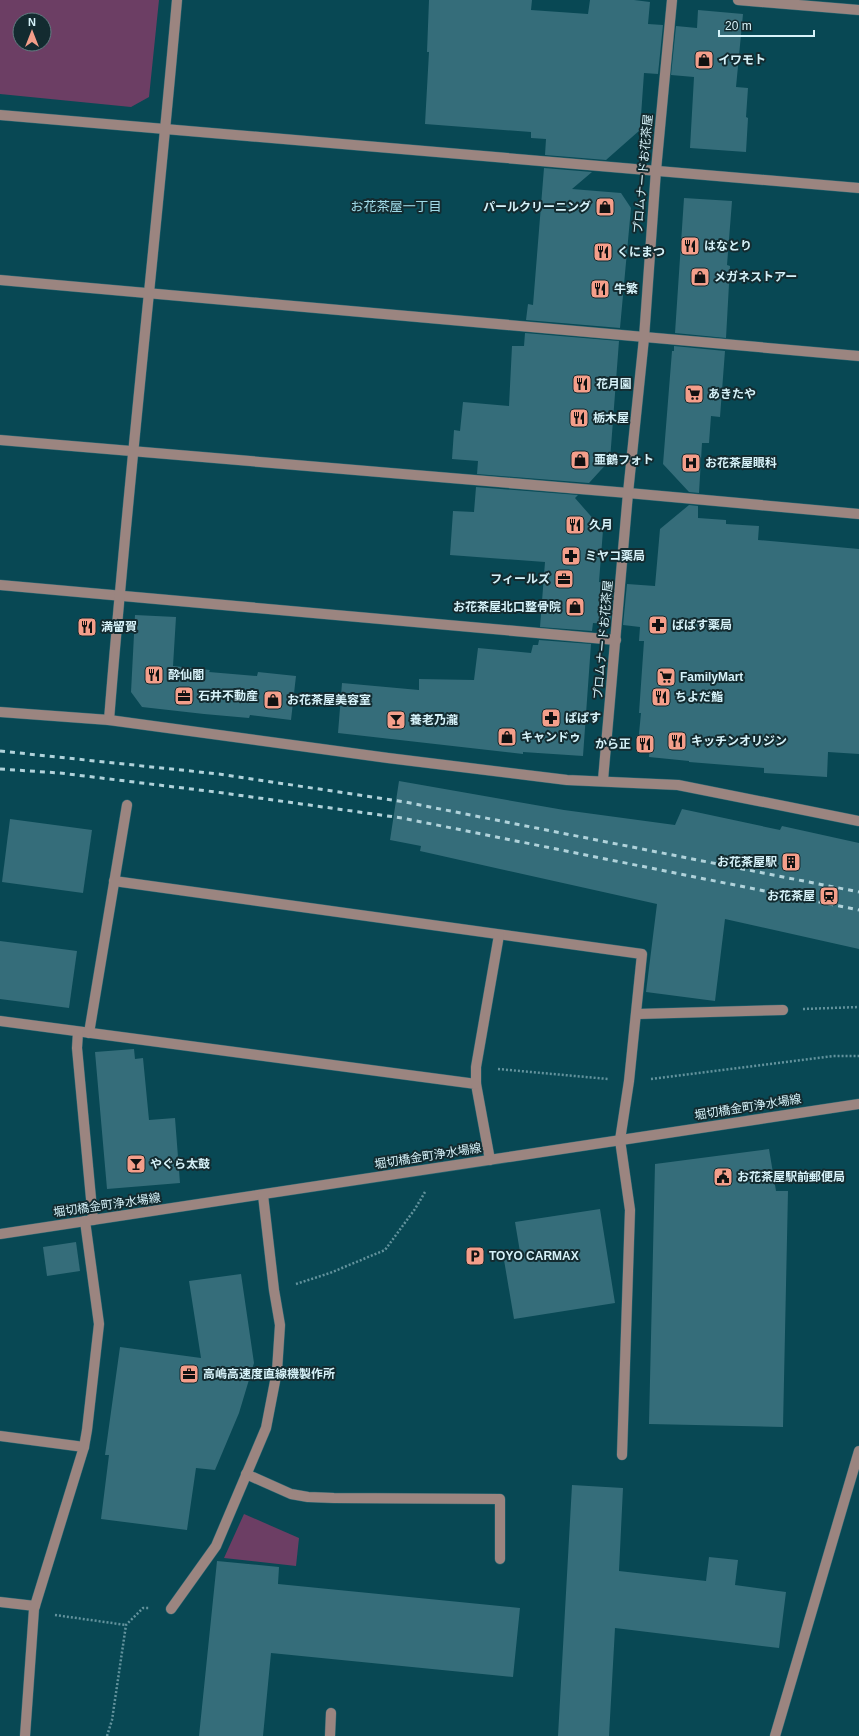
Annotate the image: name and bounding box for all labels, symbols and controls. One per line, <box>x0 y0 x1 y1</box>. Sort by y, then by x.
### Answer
north arrow <box>12 12 52 52</box>
scale bar <box>719 12 814 38</box>
text: N <box>28 16 36 28</box>
text: 20 m <box>725 19 752 33</box>
shop icon: イワモト <box>693 49 715 71</box>
place label: イワモト <box>718 53 766 67</box>
street label: プロムナードお花茶屋 <box>631 114 655 234</box>
shop icon: パールクリーニング <box>594 196 616 218</box>
district label: お花茶屋一丁目 <box>350 199 442 214</box>
place label: パールクリーニング <box>483 200 591 214</box>
restaurant icon: はなとり <box>679 235 701 257</box>
place label: はなとり <box>704 239 752 253</box>
restaurant icon: くにまつ <box>592 241 614 263</box>
place label: くにまつ <box>617 245 665 259</box>
shop icon: メガネストアー <box>689 266 711 288</box>
place label: メガネストアー <box>714 270 797 284</box>
restaurant icon: 牛繁 <box>589 278 611 300</box>
place label: 牛繁 <box>614 282 638 296</box>
restaurant icon: 花月園 <box>571 373 593 395</box>
place label: 花月園 <box>596 377 632 391</box>
supermarket icon: あきたや <box>683 383 705 405</box>
place label: あきたや <box>708 387 756 401</box>
restaurant icon: 栃木屋 <box>568 407 590 429</box>
place label: 栃木屋 <box>593 411 629 425</box>
shop icon: 亜鶴フォト <box>569 449 591 471</box>
hospital icon: お花茶屋眼科 <box>680 452 702 474</box>
place label: 亜鶴フォト <box>594 453 654 467</box>
place label: お花茶屋眼科 <box>705 456 777 470</box>
restaurant icon: 久月 <box>564 514 586 536</box>
place label: 久月 <box>589 518 613 532</box>
pharmacy icon: ミヤコ薬局 <box>560 545 582 567</box>
place label: ミヤコ薬局 <box>585 549 645 563</box>
office icon: フィールズ <box>553 568 575 590</box>
place label: フィールズ <box>490 572 550 586</box>
street label: プロムナードお花茶屋 <box>591 580 615 700</box>
shop icon: お花茶屋北口整骨院 <box>564 596 586 618</box>
place label: お花茶屋北口整骨院 <box>453 600 561 614</box>
pharmacy icon: ぱぱす薬局 <box>647 614 669 636</box>
restaurant icon: 満留賀 <box>76 616 98 638</box>
place label: ぱぱす薬局 <box>672 618 732 632</box>
place label: 満留賀 <box>101 620 137 634</box>
restaurant icon: 酔仙閣 <box>143 664 165 686</box>
supermarket icon: FamilyMart <box>655 666 677 688</box>
place label: 酔仙閣 <box>168 668 204 682</box>
place label: FamilyMart <box>680 670 743 684</box>
office icon: 石井不動産 <box>173 685 195 707</box>
restaurant icon: ちよだ鮨 <box>650 686 672 708</box>
place label: 石井不動産 <box>198 689 258 703</box>
shop icon: お花茶屋美容室 <box>262 689 284 711</box>
place label: ちよだ鮨 <box>675 690 723 704</box>
place label: お花茶屋美容室 <box>287 693 371 707</box>
pharmacy icon: ぱぱす <box>540 707 562 729</box>
bar icon: 養老乃瀧 <box>385 709 407 731</box>
place label: ぱぱす <box>565 711 601 725</box>
place label: 養老乃瀧 <box>410 713 458 727</box>
shop icon: キャンドゥ <box>496 726 518 748</box>
place label: キャンドゥ <box>521 730 581 744</box>
restaurant icon: キッチンオリジン <box>666 730 688 752</box>
restaurant icon: から正 <box>634 733 656 755</box>
place label: キッチンオリジン <box>691 734 787 748</box>
place label: から正 <box>595 737 631 751</box>
building icon: お花茶屋駅 <box>780 851 802 873</box>
place label: お花茶屋駅 <box>717 855 777 869</box>
station icon: お花茶屋 <box>818 885 840 907</box>
place label: お花茶屋 <box>767 889 815 903</box>
street label: 堀切橋金町浄水場線 <box>694 1092 802 1122</box>
street label: 堀切橋金町浄水場線 <box>374 1141 482 1171</box>
bar icon: やぐら太鼓 <box>125 1153 147 1175</box>
place label: やぐら太鼓 <box>150 1157 210 1171</box>
public building icon: お花茶屋駅前郵便局 <box>712 1166 734 1188</box>
place label: お花茶屋駅前郵便局 <box>737 1170 845 1184</box>
street label: 堀切橋金町浄水場線 <box>53 1191 161 1219</box>
parking icon: TOYO CARMAX <box>464 1245 486 1267</box>
place label: TOYO CARMAX <box>489 1249 579 1263</box>
office icon: 高嶋高速度直線機製作所 <box>178 1363 200 1385</box>
place label: 高嶋高速度直線機製作所 <box>203 1367 335 1381</box>

